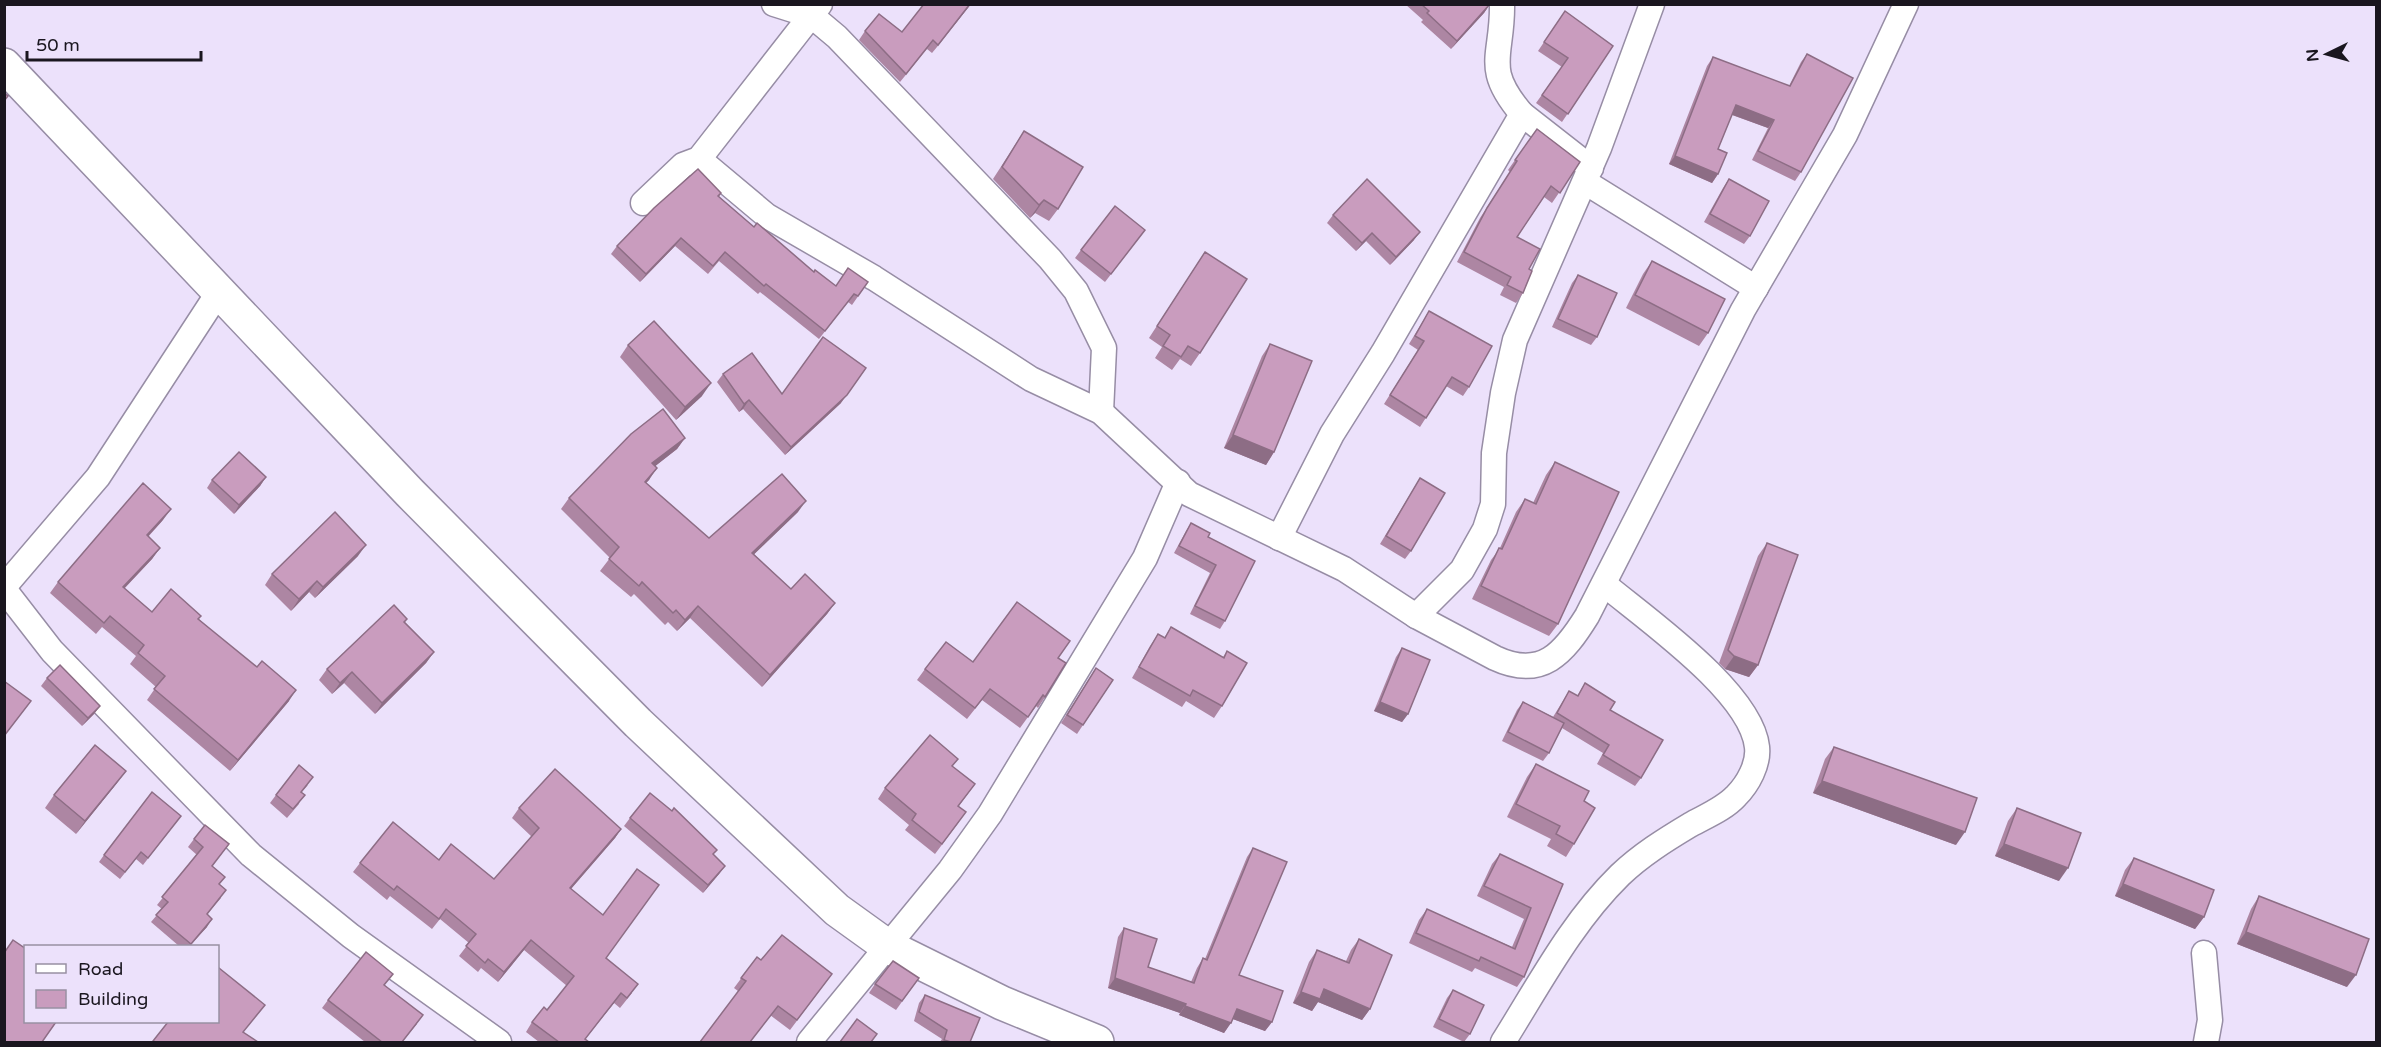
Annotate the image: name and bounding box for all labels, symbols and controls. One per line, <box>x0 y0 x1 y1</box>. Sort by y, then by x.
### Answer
scale bar <box>27 24 201 62</box>
north arrow <box>2297 24 2357 84</box>
text: 50 m <box>36 34 80 56</box>
text: N <box>2303 48 2324 62</box>
legend <box>24 945 219 1023</box>
text: Road <box>78 958 123 980</box>
text: Building <box>78 988 148 1010</box>

